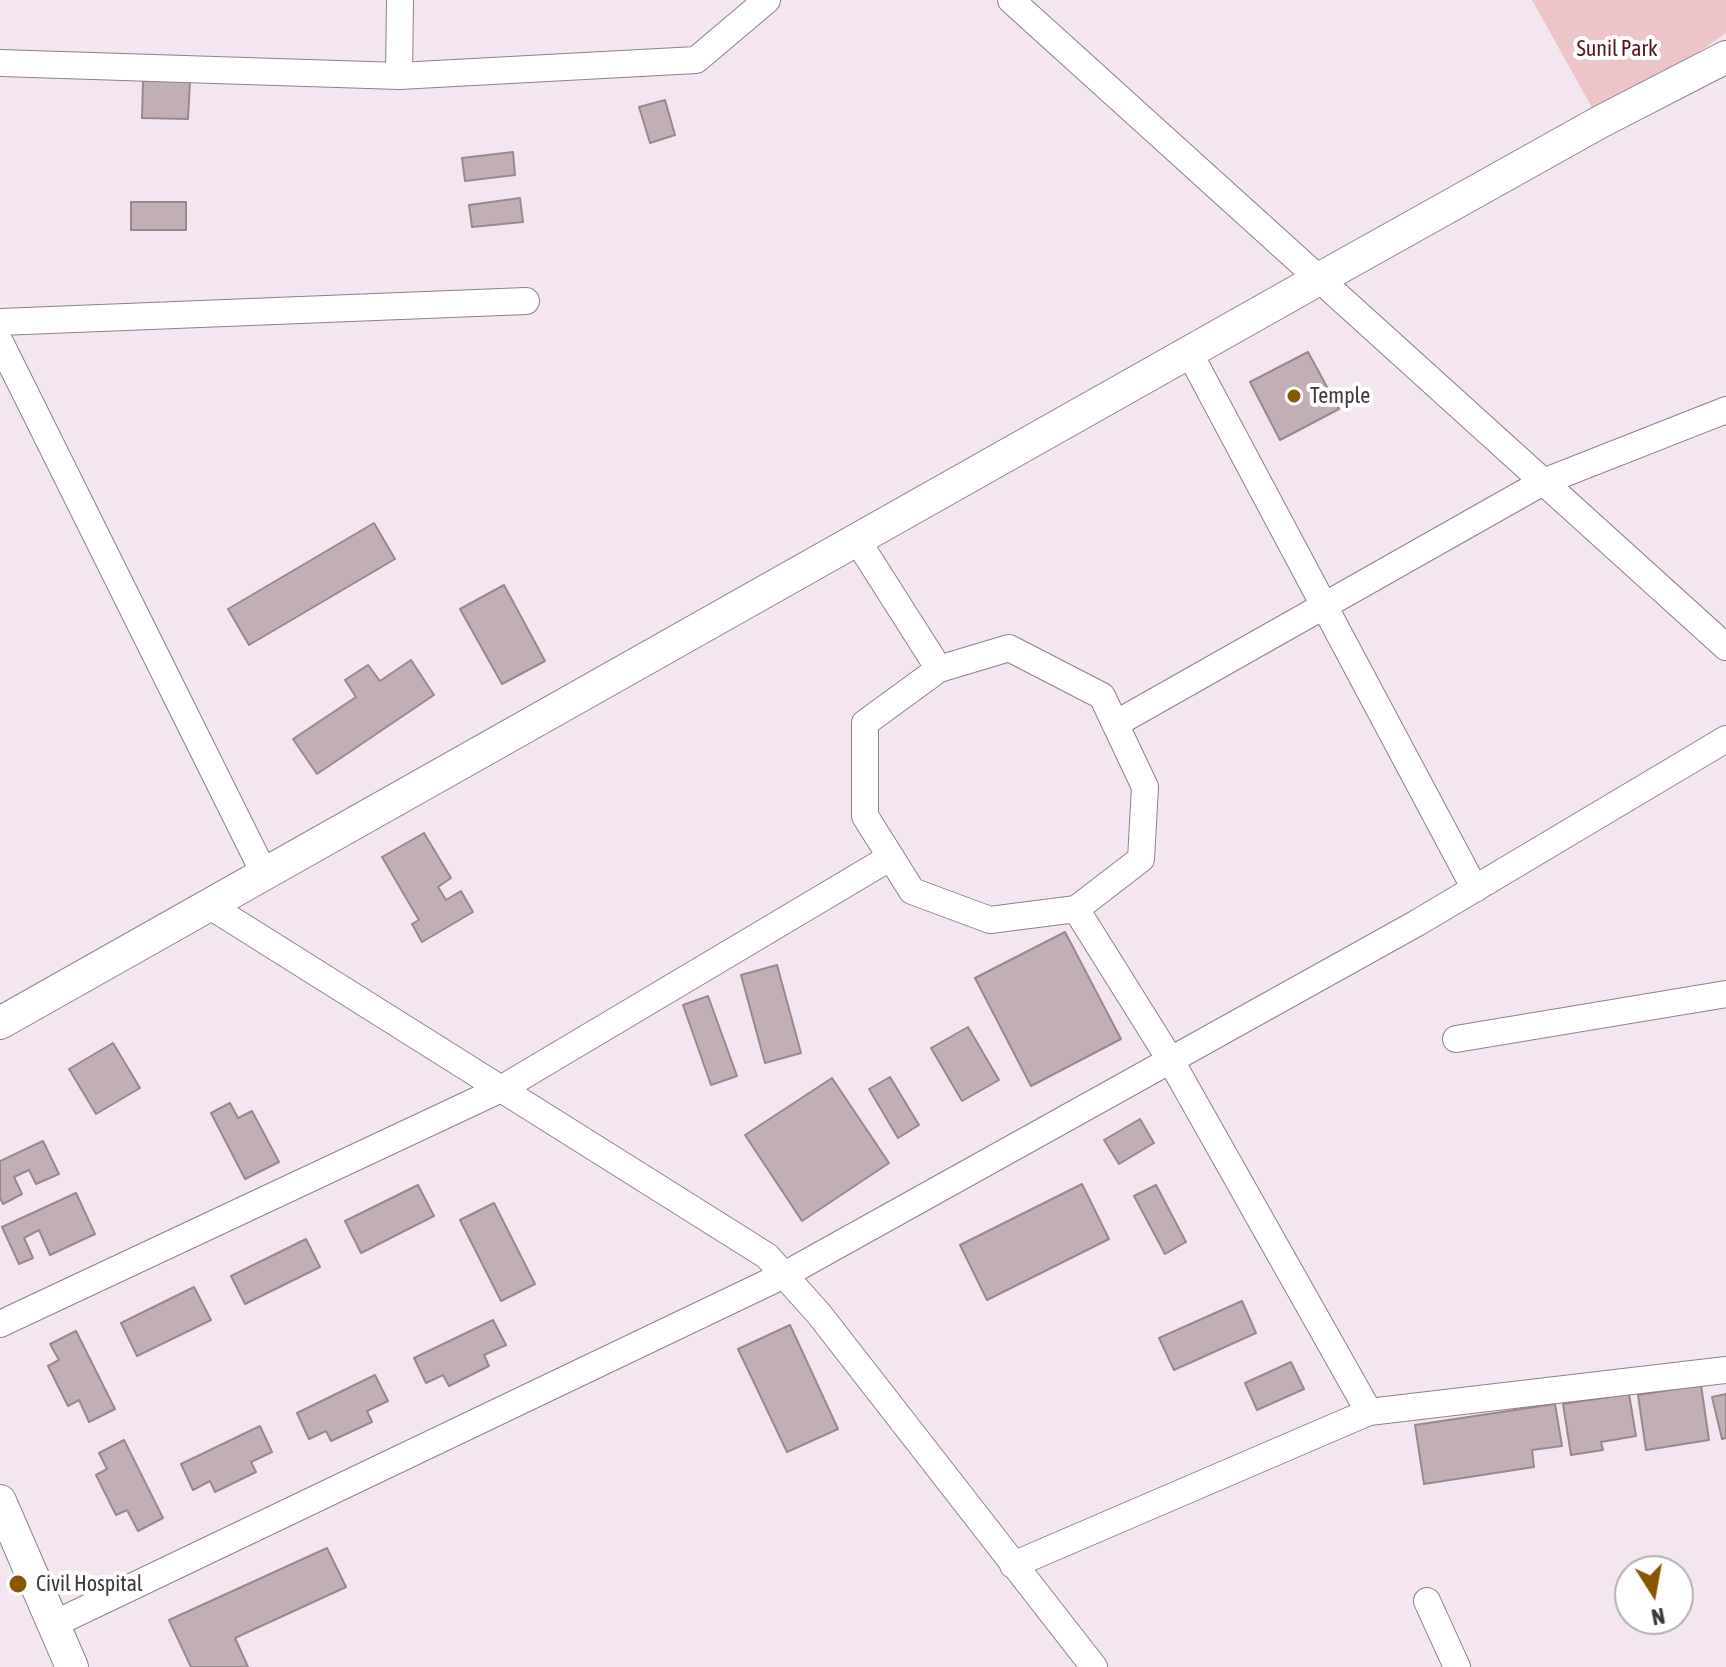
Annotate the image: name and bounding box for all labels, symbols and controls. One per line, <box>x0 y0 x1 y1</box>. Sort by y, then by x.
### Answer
park label: Sunil Park <box>1576 36 1658 62</box>
place label: Temple <box>1310 383 1370 409</box>
marker: Temple <box>1285 387 1303 405</box>
north arrow <box>1614 1555 1694 1635</box>
place label: Civil Hospital <box>36 1571 143 1597</box>
marker: Civil Hospital <box>7 1573 29 1595</box>
text: N <box>1649 1603 1667 1631</box>

